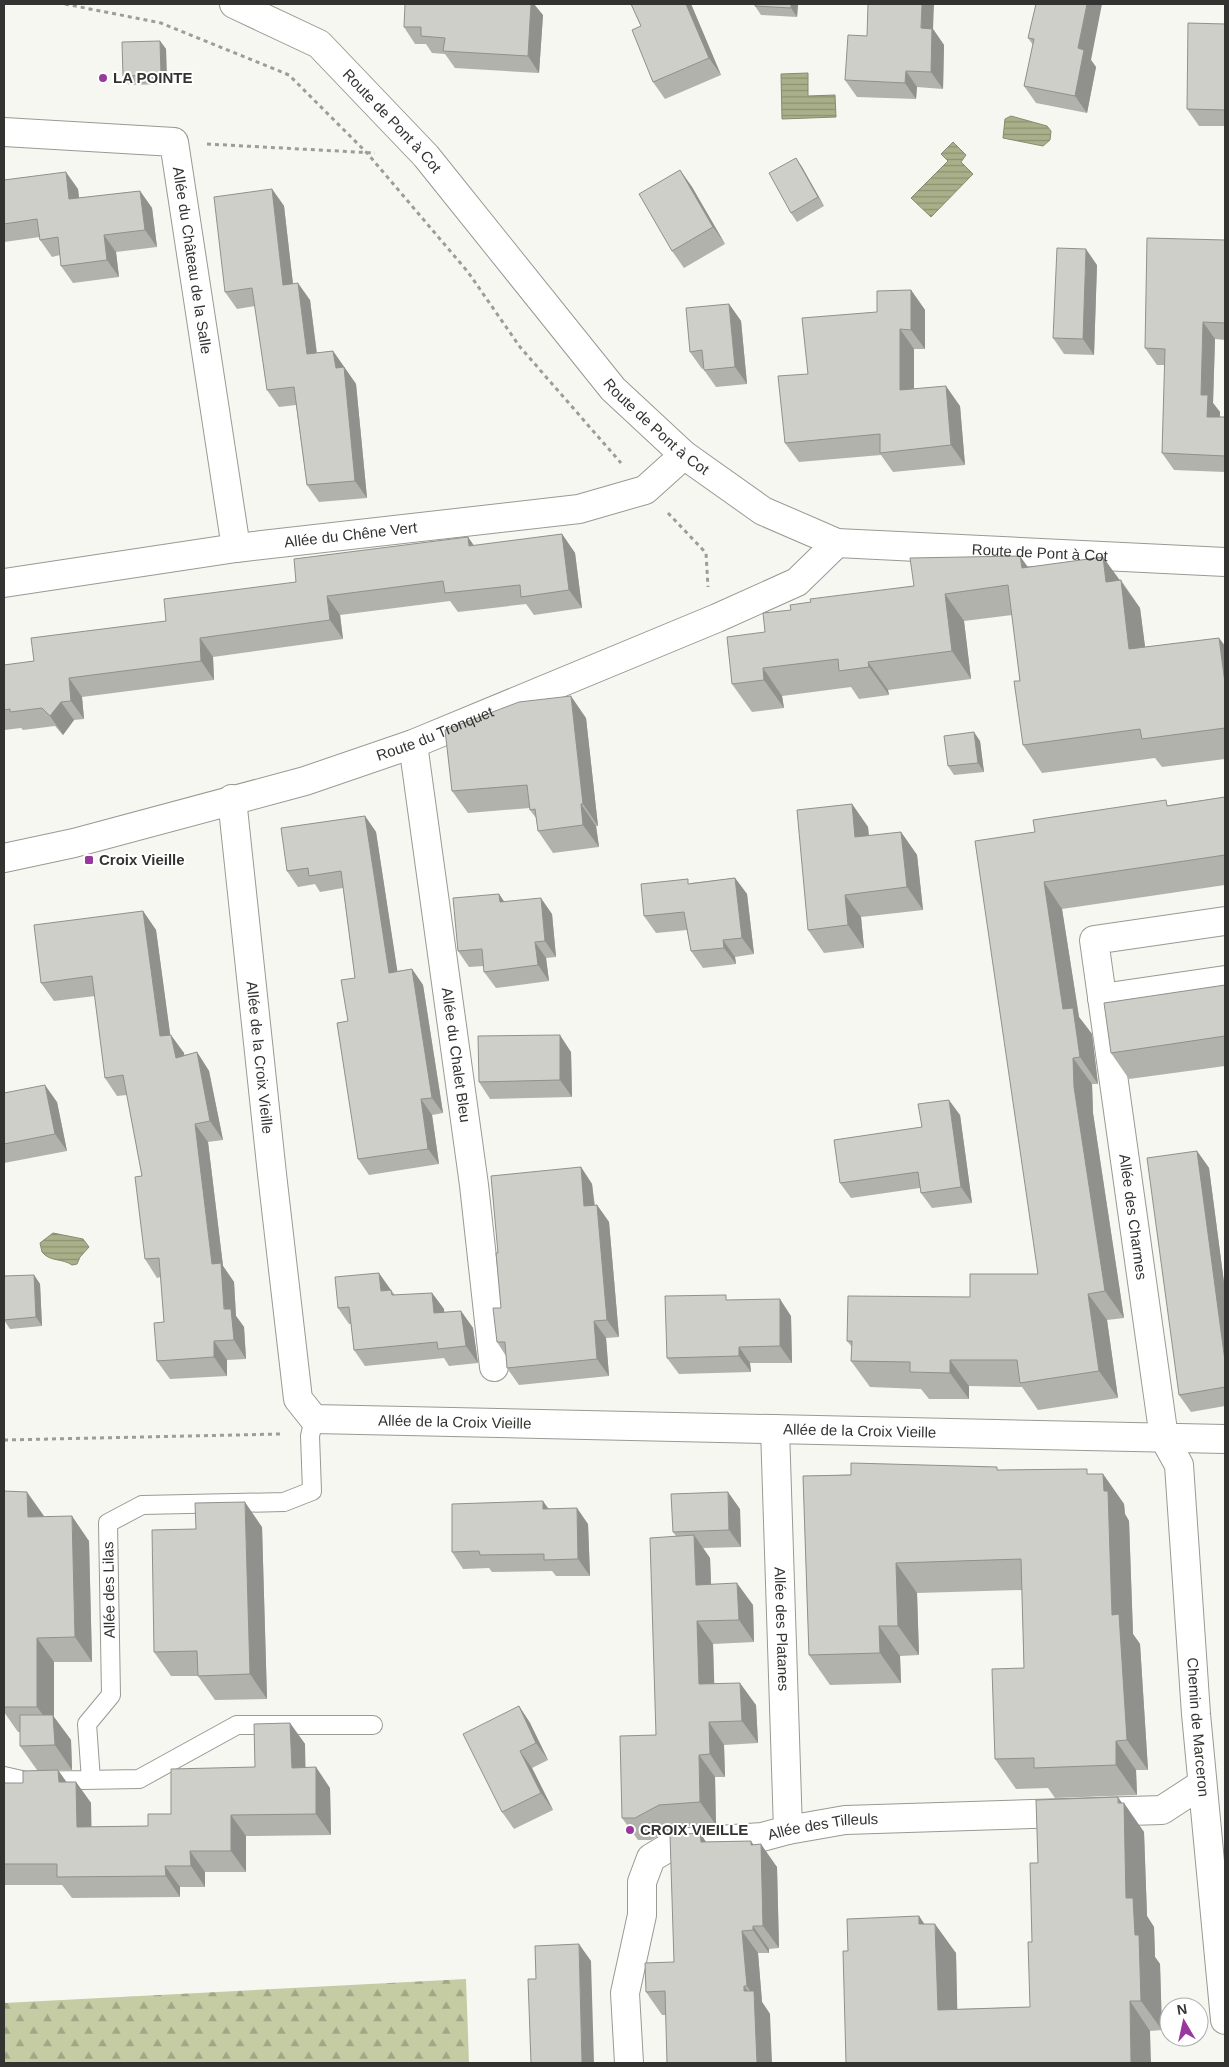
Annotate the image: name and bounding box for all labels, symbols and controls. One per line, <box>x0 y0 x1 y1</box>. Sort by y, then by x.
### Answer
street label: Route de Pont à Cot <box>340 65 446 177</box>
place label: LA POINTE <box>113 69 192 86</box>
marker: LA POINTE <box>97 72 109 84</box>
street label: Allée du Château de la Salle <box>170 165 215 355</box>
street label: Route de Pont à Cot <box>600 375 713 478</box>
street label: Allée du Chêne Vert <box>283 518 419 550</box>
street label: Route de Pont à Cot <box>971 541 1109 564</box>
street label: Route du Tronquet <box>374 702 496 764</box>
place label: Croix Vieille <box>99 851 185 868</box>
marker: Croix Vieille <box>83 854 95 866</box>
street label: Allée de la Croix Vieille <box>243 980 277 1135</box>
street label: Allée du Chalet Bleu <box>439 986 474 1124</box>
street label: Allée des Charmes <box>1116 1153 1151 1281</box>
street label: Allée de la Croix Vieille <box>378 1411 532 1432</box>
street label: Allée de la Croix Vieille <box>783 1420 936 1441</box>
street label: Allée des Lilas <box>99 1542 118 1639</box>
street label: Allée des Platanes <box>771 1566 792 1691</box>
street label: Chemin de Marceron <box>1184 1657 1213 1798</box>
street label: Allée des Tilleuls <box>766 1810 878 1843</box>
place label: CROIX VIEILLE <box>640 1821 748 1838</box>
marker: CROIX VIEILLE <box>624 1824 636 1836</box>
north arrow <box>1159 1997 1209 2047</box>
text: N <box>1176 2000 1188 2018</box>

